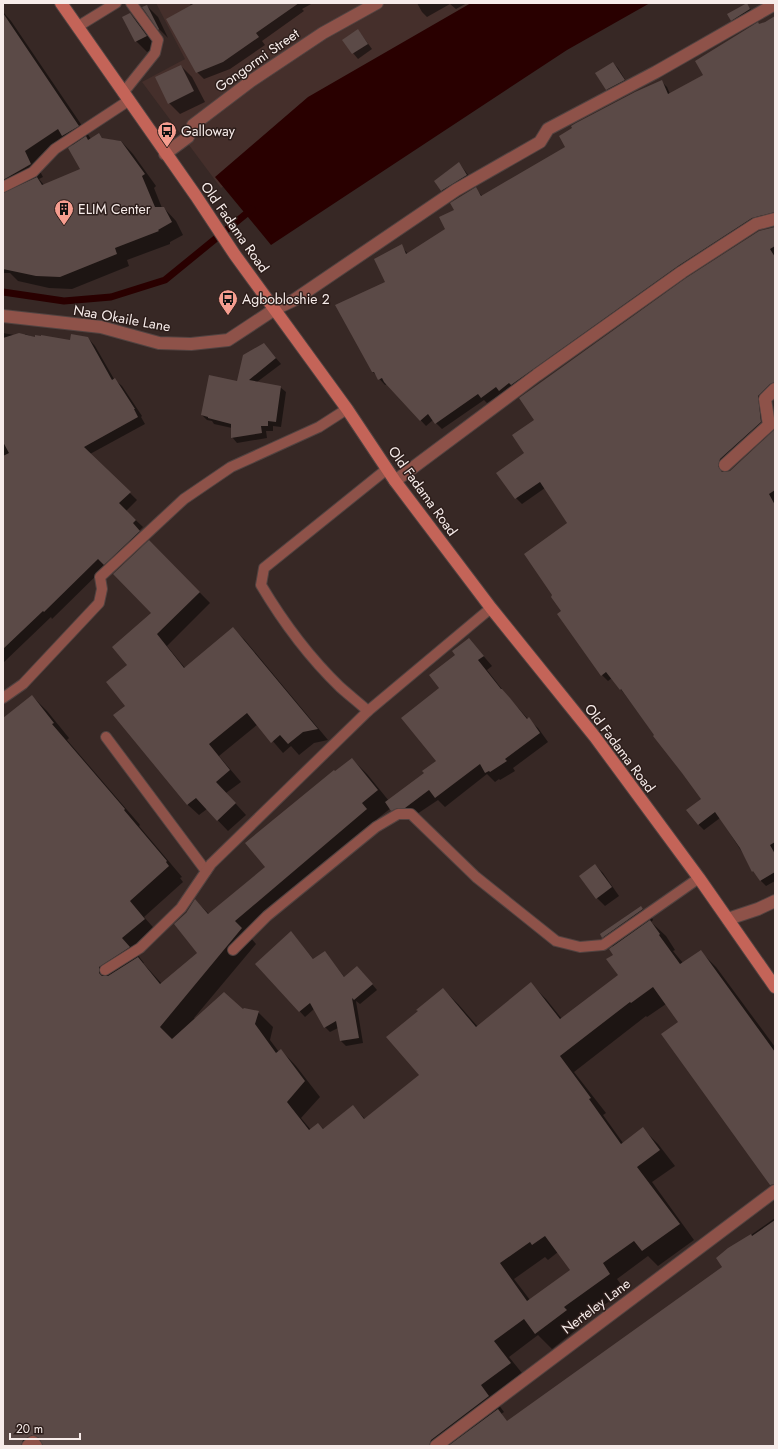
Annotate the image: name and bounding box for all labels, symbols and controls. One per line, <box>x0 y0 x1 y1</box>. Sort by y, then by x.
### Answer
street label: Gongormi Street <box>211 23 304 96</box>
bus stop icon: Galloway <box>156 120 178 148</box>
place label: Galloway <box>181 121 236 141</box>
street label: Old Fadama Road <box>196 178 274 276</box>
building icon: ELIM Center <box>53 198 75 226</box>
place label: ELIM Center <box>78 199 151 219</box>
bus stop icon: Agbobloshie 2 <box>217 288 239 316</box>
place label: Agbobloshie 2 <box>242 289 330 309</box>
street label: Naa Okaile Lane <box>72 300 172 336</box>
street label: Old Fadama Road <box>384 442 462 540</box>
street label: Old Fadama Road <box>580 699 660 797</box>
street label: Nerteley Lane <box>557 1273 635 1339</box>
scale bar <box>10 1415 80 1441</box>
text: 20 m <box>16 1420 43 1438</box>

